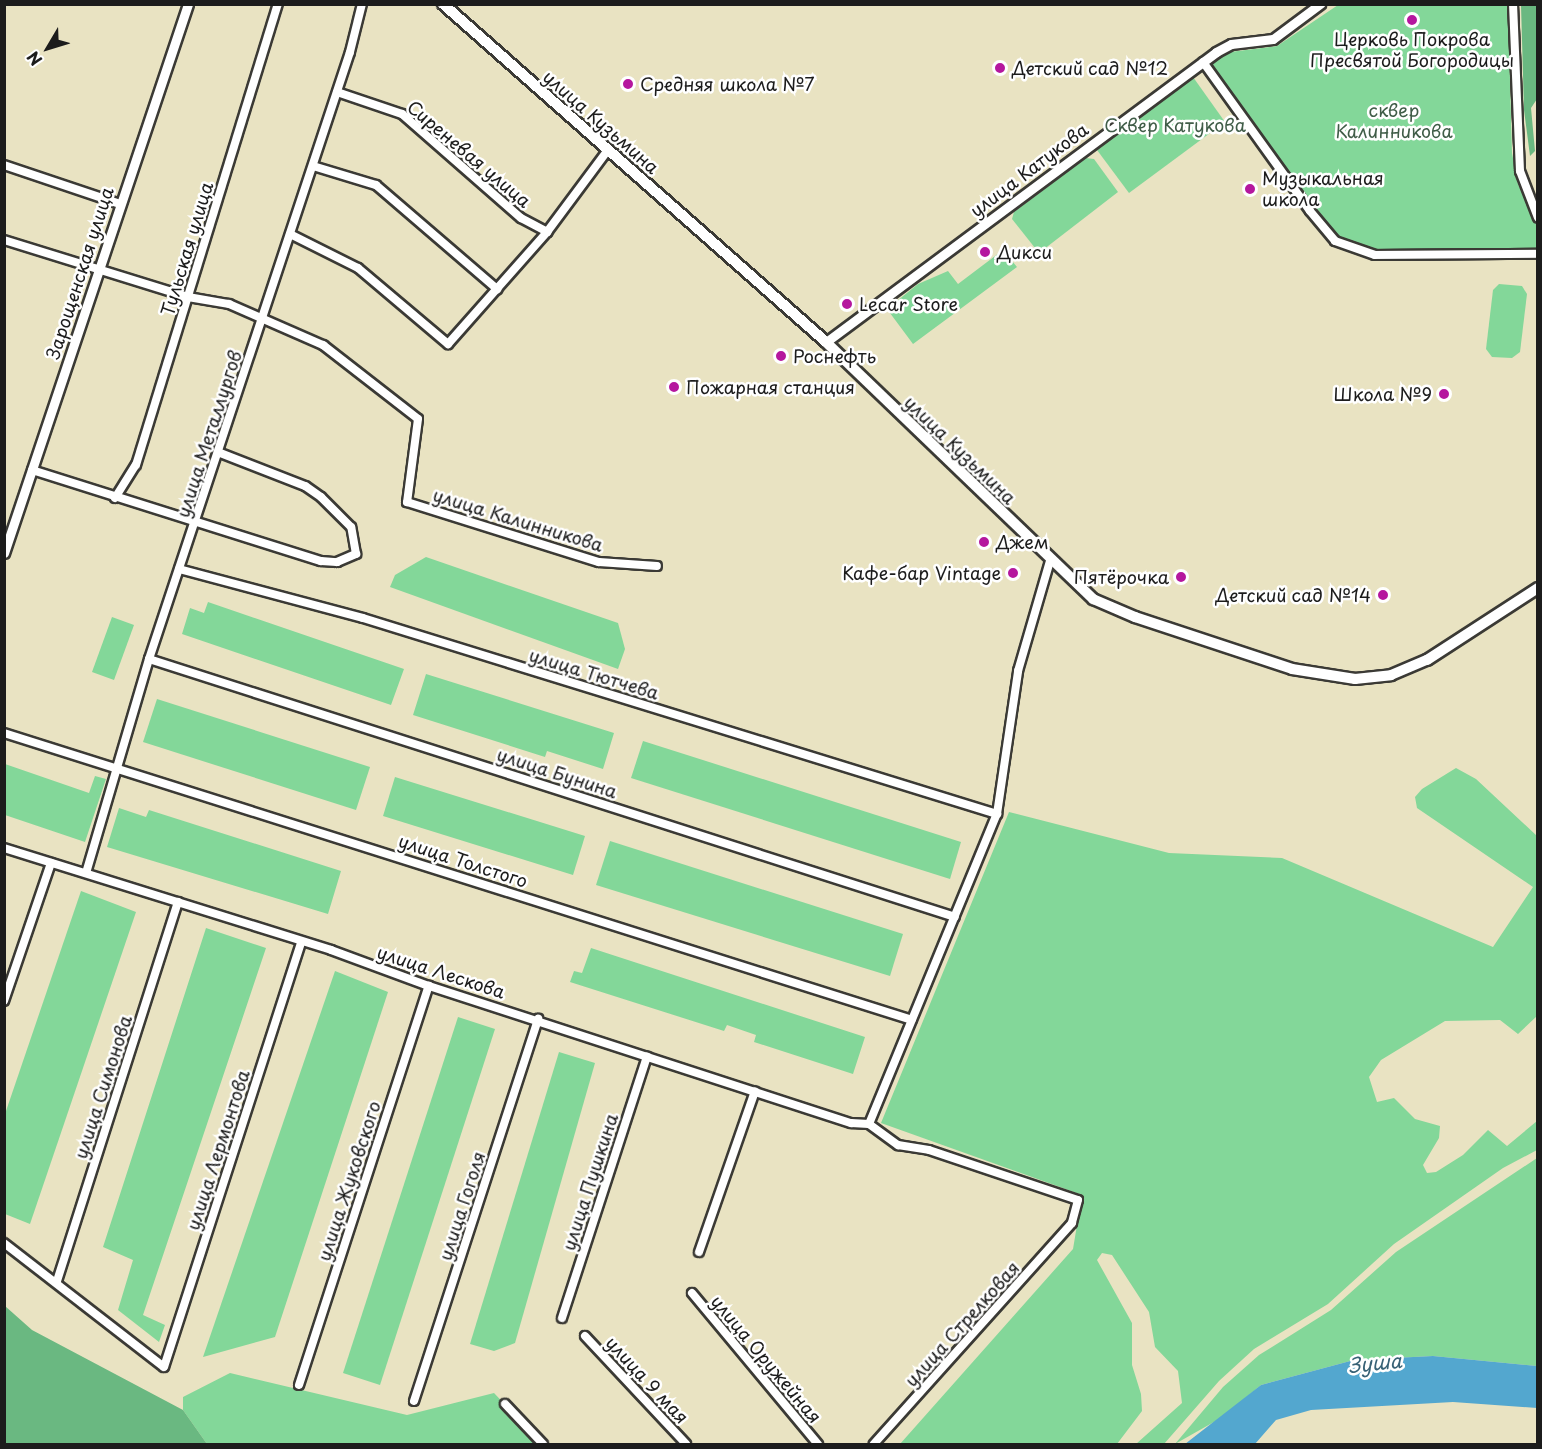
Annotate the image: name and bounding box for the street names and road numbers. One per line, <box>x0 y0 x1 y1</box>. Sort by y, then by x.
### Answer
street label: улица Кузьмина <box>538 66 664 178</box>
street label: Сиреневая улица <box>403 96 535 212</box>
street label: улица Катукова <box>966 119 1092 221</box>
street label: Тульская улица <box>156 179 218 319</box>
street label: Зарощенская улица <box>42 184 118 362</box>
street label: улица Металлургов <box>172 347 246 521</box>
street label: улица Кузьмина <box>899 391 1021 509</box>
street label: улица Калинникова <box>430 484 606 556</box>
street label: улица Тютчева <box>526 644 662 704</box>
street label: улица Бунина <box>494 743 620 803</box>
street label: улица Толстого <box>395 830 531 892</box>
street label: улица Лескова <box>374 941 508 1003</box>
street label: улица Симонова <box>69 1012 137 1162</box>
street label: улица Лермонтова <box>182 1067 254 1233</box>
street label: улица Жуковского <box>313 1098 385 1264</box>
street label: улица Пушкина <box>557 1110 623 1254</box>
street label: улица Гоголя <box>434 1148 490 1264</box>
street label: улица Стрелковая <box>900 1257 1024 1391</box>
street label: улица Оружейная <box>706 1290 826 1428</box>
street label: улица 9 мая <box>601 1332 693 1428</box>

